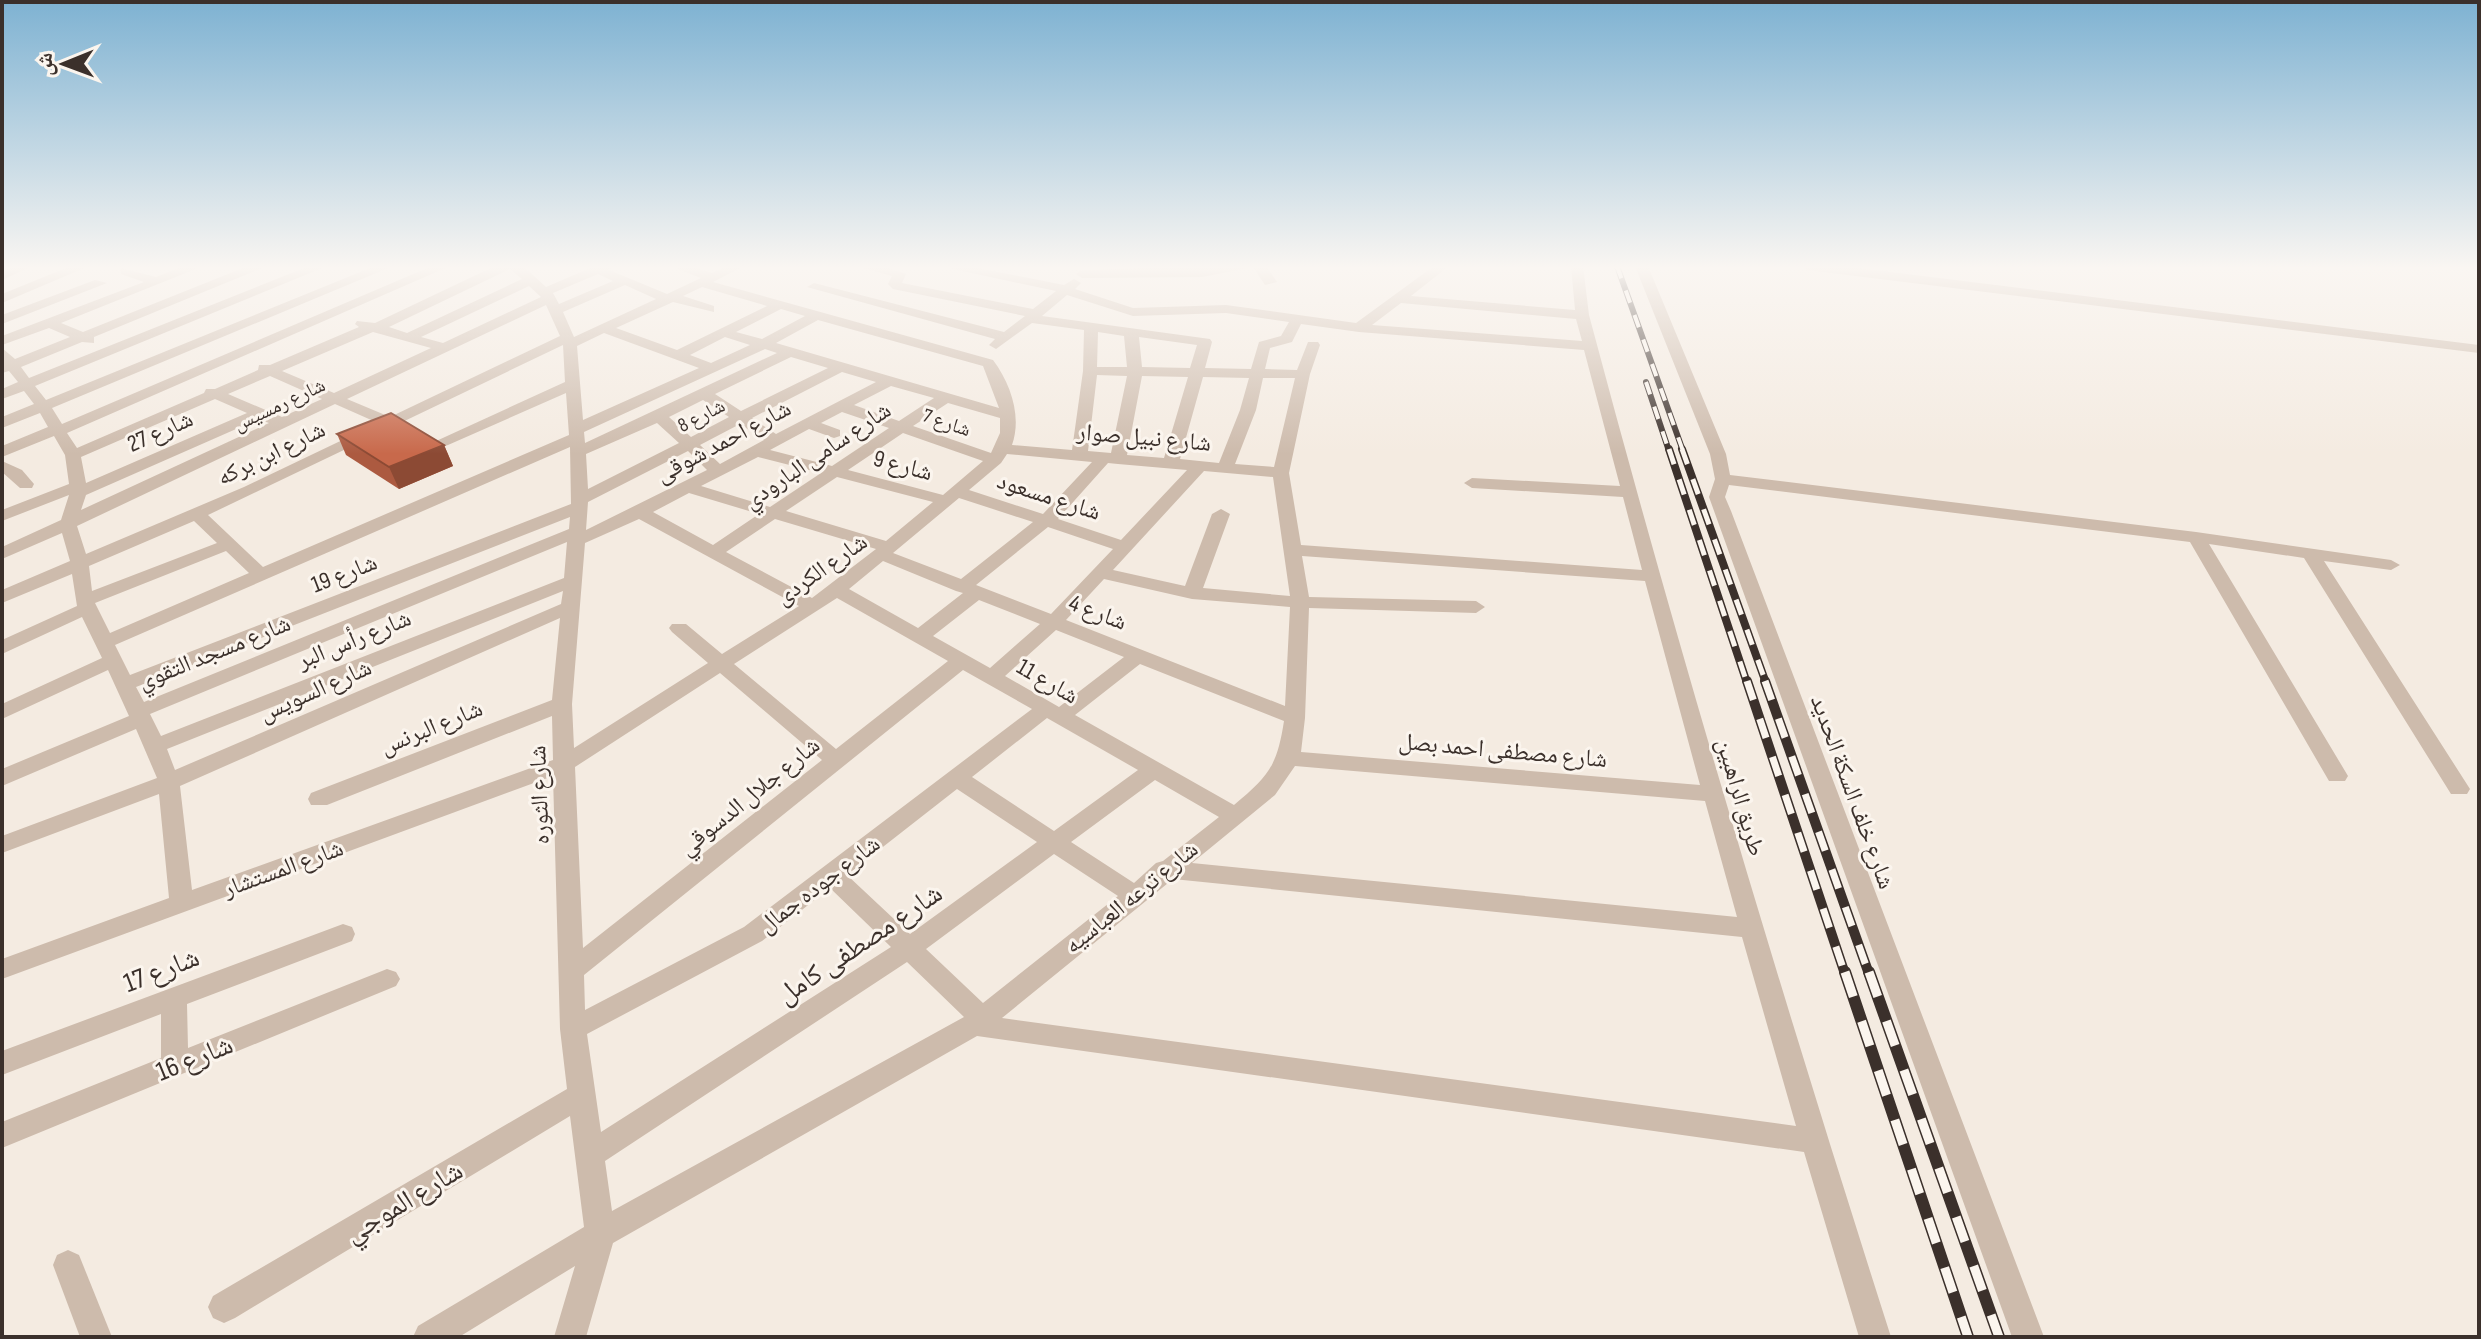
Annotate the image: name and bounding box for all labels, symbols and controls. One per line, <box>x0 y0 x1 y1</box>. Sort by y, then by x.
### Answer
north arrow <box>24 24 104 104</box>
text: ش <box>32 52 59 76</box>
street label: شارع رمسيس <box>230 373 329 437</box>
street label: شارع احمد شوقى <box>651 394 796 489</box>
street label: شارع 8 <box>674 394 729 438</box>
street label: شارع سامى البارودي <box>738 395 899 519</box>
street label: شارع 27 <box>123 404 198 459</box>
street label: شارع 7 <box>920 404 974 442</box>
street label: شارع ابن بركه <box>212 415 330 492</box>
street label: شارع نبيل صوار <box>1075 417 1212 458</box>
street label: شارع 9 <box>870 444 936 487</box>
street label: شارع مسعود <box>993 466 1104 527</box>
street label: شارع الكردى <box>770 527 873 612</box>
street label: شارع 19 <box>307 548 381 599</box>
street label: شارع 4 <box>1065 588 1131 637</box>
street label: شارع رأس البر <box>292 604 415 676</box>
street label: شارع مسجد التقوي <box>134 609 296 700</box>
street label: شارع 11 <box>1012 652 1084 711</box>
street label: شارع السويس <box>254 653 376 728</box>
street label: شارع خلف السكة الحديد <box>1804 691 1901 893</box>
street label: شارع البرنس <box>376 694 487 761</box>
street label: شارع مصطفى احمد بصل <box>1397 727 1608 774</box>
street label: شارع جلال الدسوقي <box>673 731 828 865</box>
street label: طريق الراهبين <box>1710 735 1771 859</box>
street label: شارع الثوره <box>523 745 556 845</box>
street label: شارع جوده جمال <box>753 829 886 940</box>
street label: شارع المستشار <box>218 833 347 904</box>
street label: شارع ترعه العباسيه <box>1059 835 1204 960</box>
street label: شارع مصطفى كامل <box>771 877 949 1012</box>
street label: شارع 17 <box>119 941 204 1000</box>
street label: شارع 16 <box>151 1028 238 1089</box>
street label: شارع الموجي <box>339 1154 471 1255</box>

